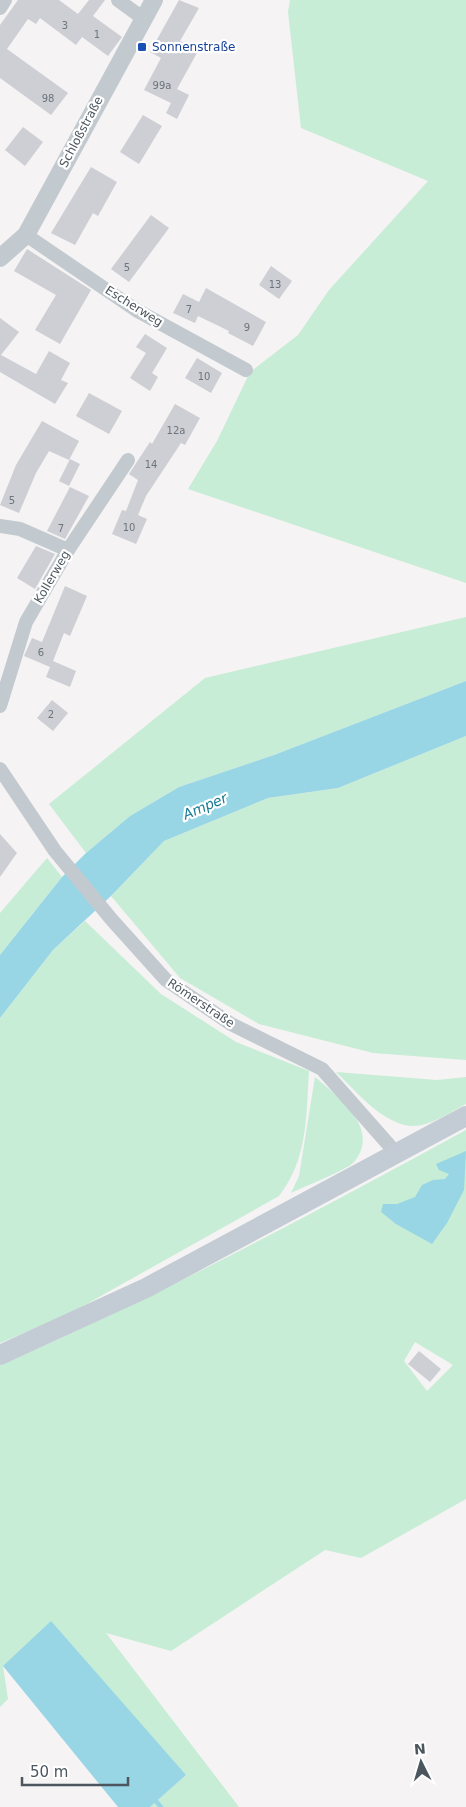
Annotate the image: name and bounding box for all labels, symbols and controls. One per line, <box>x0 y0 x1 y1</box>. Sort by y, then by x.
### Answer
house number: 3 <box>62 20 68 31</box>
house number: 1 <box>94 29 100 40</box>
place label: Sonnenstraße <box>152 40 235 54</box>
marker: Sonnenstraße <box>136 41 148 53</box>
house number: 99a <box>153 80 171 91</box>
house number: 98 <box>42 93 54 104</box>
street label: Schloßstraße <box>56 94 106 170</box>
house number: 5 <box>124 262 130 273</box>
house number: 13 <box>269 279 281 290</box>
street label: Escherweg <box>103 283 165 329</box>
house number: 7 <box>186 304 192 315</box>
house number: 9 <box>244 322 250 333</box>
house number: 10 <box>198 371 210 382</box>
house number: 12a <box>167 425 185 436</box>
house number: 14 <box>145 459 157 470</box>
house number: 5 <box>9 495 15 506</box>
house number: 10 <box>123 522 135 533</box>
house number: 7 <box>58 523 64 534</box>
street label: Kollerweg <box>31 548 73 606</box>
house number: 6 <box>38 647 44 658</box>
house number: 2 <box>48 709 54 720</box>
water label: Amper <box>180 789 231 823</box>
street label: Römerstraße <box>165 976 237 1030</box>
north arrow <box>396 1737 446 1787</box>
text: N <box>413 1741 426 1758</box>
scale bar <box>22 1754 129 1786</box>
text: 50 m <box>30 1763 68 1781</box>

